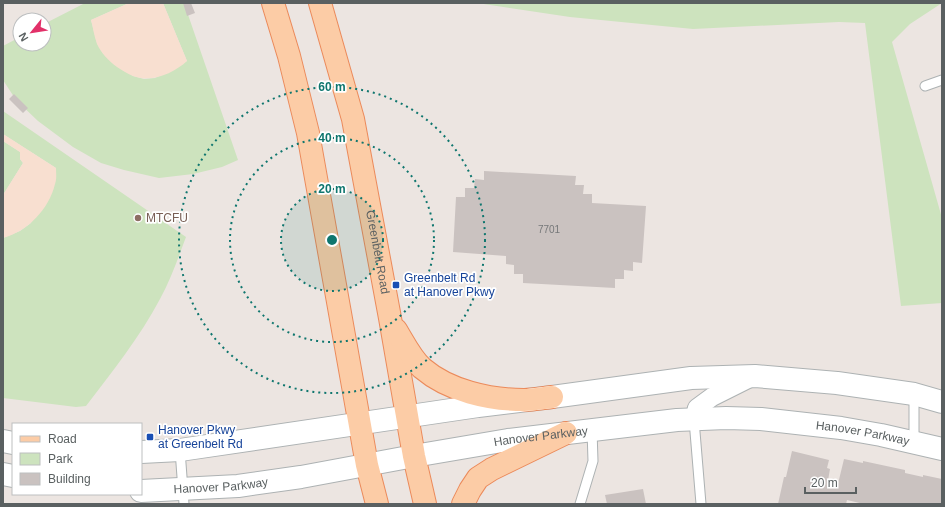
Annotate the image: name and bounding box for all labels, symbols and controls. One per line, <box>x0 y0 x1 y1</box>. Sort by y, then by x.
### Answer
north arrow <box>12 12 52 52</box>
text: N <box>16 31 31 43</box>
text: 60 m <box>318 80 346 94</box>
text: 40 m <box>318 131 346 145</box>
text: 20 m <box>318 182 346 196</box>
street label: Greenbelt Road <box>363 209 392 295</box>
place label: MTCFU <box>146 211 188 225</box>
marker: MTCFU <box>133 213 143 223</box>
house number: 7701 <box>538 224 561 235</box>
centre of rings <box>325 233 339 247</box>
place label: Greenbelt Rd at Hanover Pkwy <box>404 271 495 299</box>
marker: Greenbelt Rd at Hanover Pkwy <box>391 280 401 290</box>
street label: Hanover Parkway <box>815 418 911 448</box>
legend <box>12 423 142 495</box>
place label: Hanover Pkwy at Greenbelt Rd <box>158 423 243 451</box>
street label: Hanover Parkway <box>493 424 589 449</box>
text: Road <box>48 432 77 446</box>
marker: Hanover Pkwy at Greenbelt Rd <box>145 432 155 442</box>
text: Park <box>48 452 74 466</box>
scale bar <box>805 469 856 495</box>
text: Building <box>48 472 91 486</box>
street label: Hanover Parkway <box>173 475 269 496</box>
text: 20 m <box>811 476 838 490</box>

